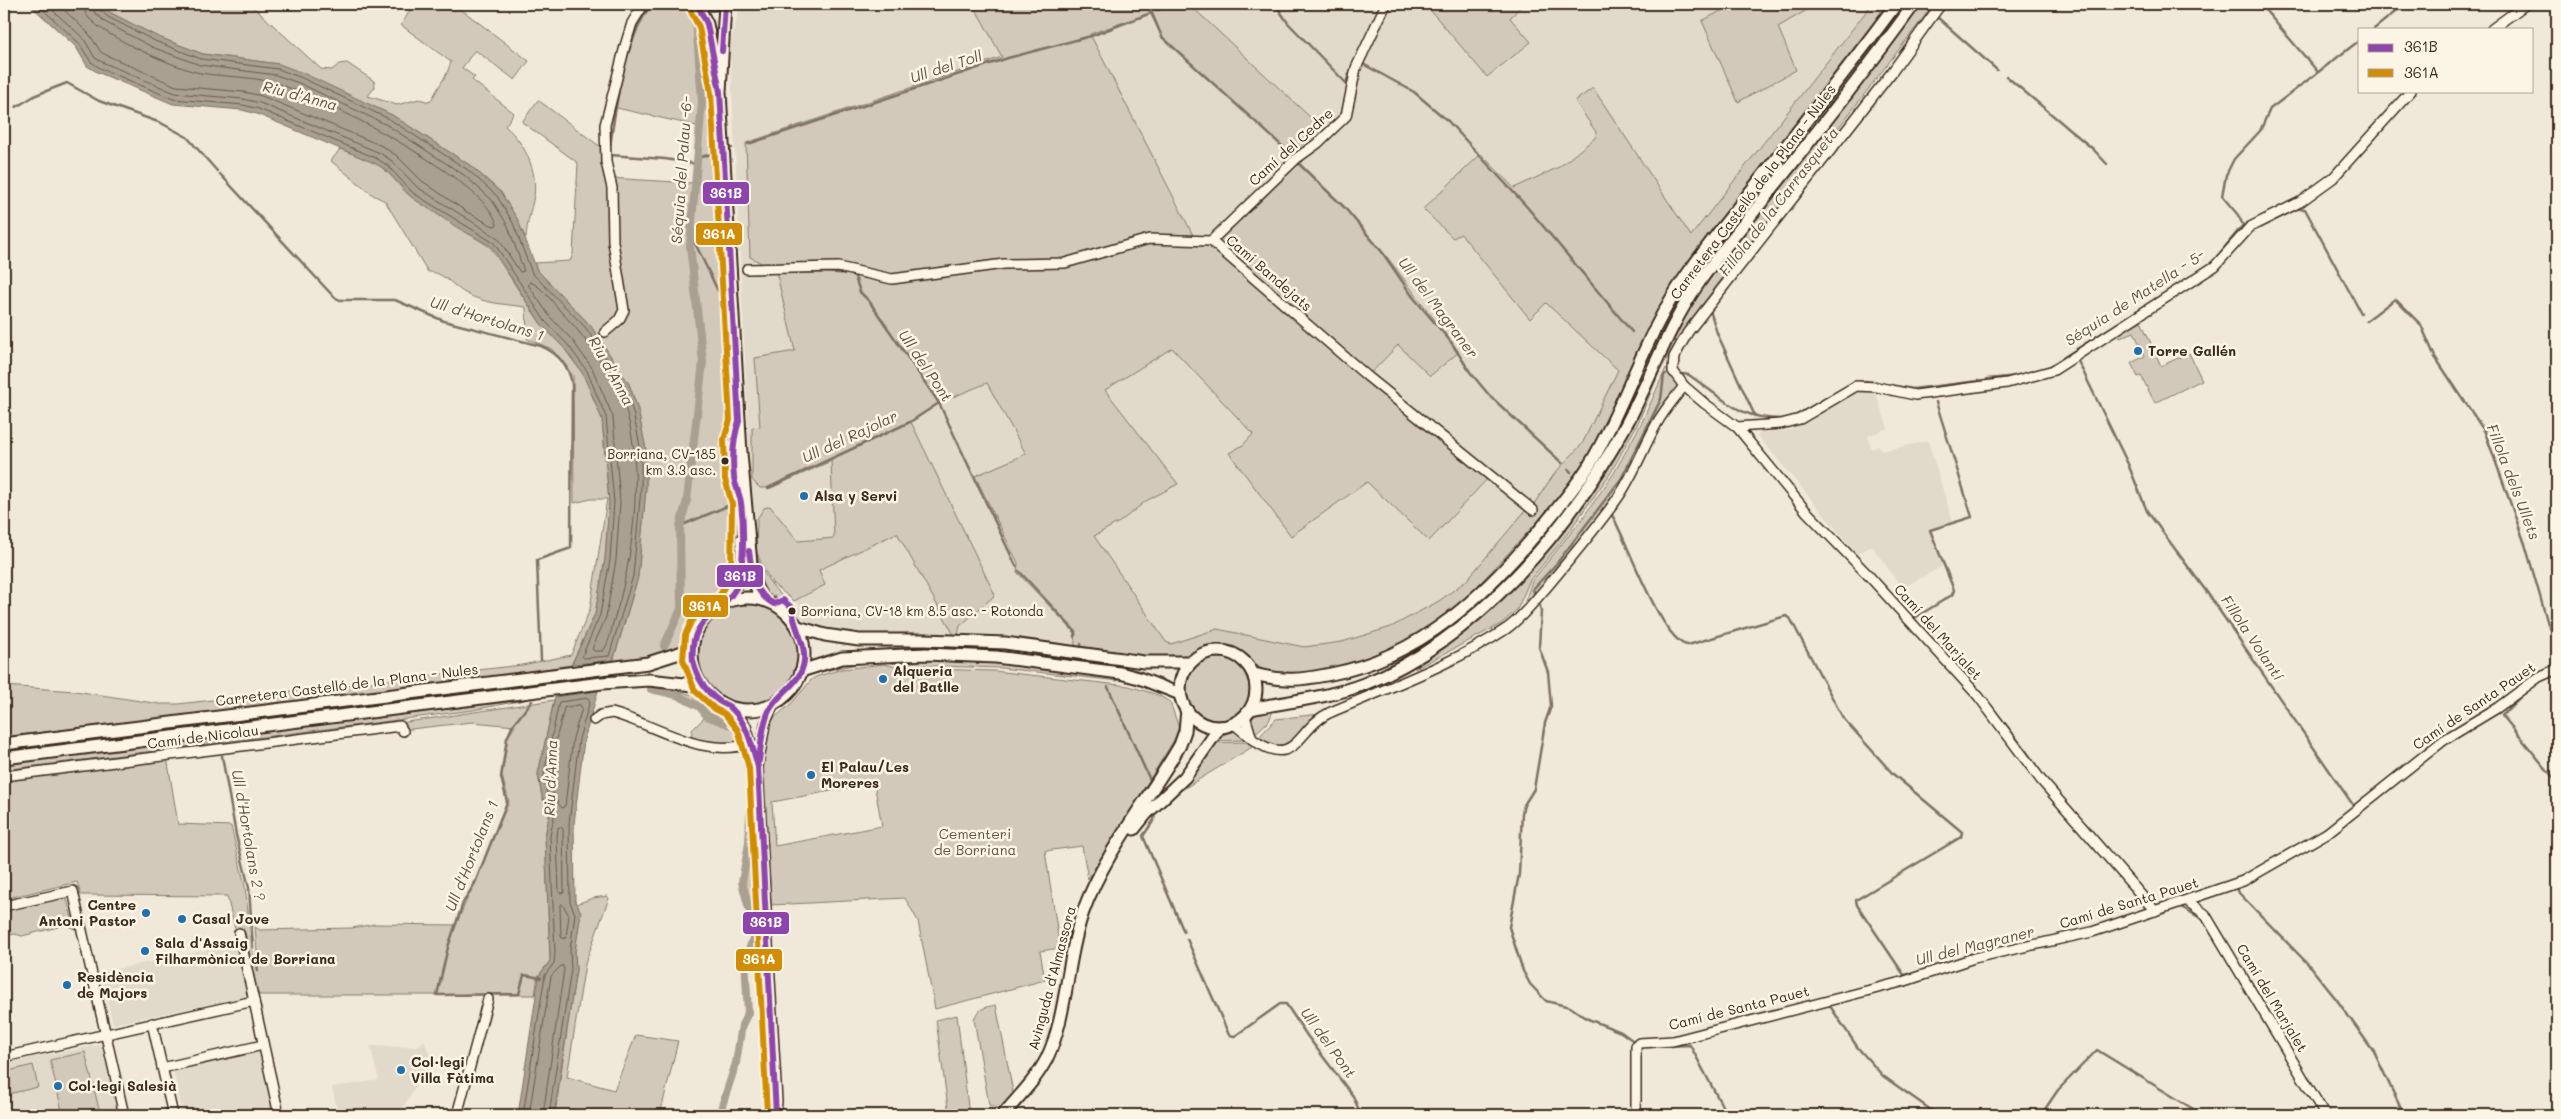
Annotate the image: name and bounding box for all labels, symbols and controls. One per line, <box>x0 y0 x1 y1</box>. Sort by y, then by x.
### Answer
legend <box>2358 28 2534 92</box>
text: 361B <box>2404 36 2438 56</box>
water label: Ull del Toll <box>907 45 984 87</box>
text: 361A <box>2404 62 2439 82</box>
water label: Riu d'Anna <box>261 75 340 115</box>
street label: Carretera Castelló de la Plana - Nules <box>1665 80 1840 303</box>
water label: Séquia del Palau -6- <box>666 95 696 244</box>
street label: Camí del Cedre <box>1244 104 1337 190</box>
water label: Fillola de la Carrasqueta <box>1714 123 1843 280</box>
line badge: 361B <box>702 181 750 205</box>
text: 361B <box>710 183 742 202</box>
line badge: 361A <box>695 222 743 246</box>
text: 361A <box>703 224 736 243</box>
street label: Camí Bandejats <box>1222 230 1316 315</box>
water label: Séquia de Matella - 5- <box>2061 244 2209 350</box>
water label: Ull del Magraner <box>1394 253 1484 362</box>
water label: Ull d'Hortolans 1 <box>428 291 547 345</box>
water label: Ull del Pont <box>894 326 957 405</box>
water label: Riu d'Anna <box>585 332 639 409</box>
place label: Torre Gallén <box>2148 341 2236 360</box>
marker: Torre Gallén <box>2132 345 2144 357</box>
water label: Ull del Rajolar <box>799 405 901 467</box>
water label: Fillola dels Ullets <box>2483 421 2545 542</box>
place label: Borriana, CV-185 km 3.3 asc. <box>607 445 716 478</box>
marker: Borriana, CV-185 km 3.3 asc. <box>720 456 730 466</box>
place label: Alsa y Servi <box>814 486 898 505</box>
marker: Alsa y Servi <box>798 490 810 502</box>
line badge: 361B <box>716 564 764 588</box>
text: 361B <box>724 566 756 585</box>
street label: Camí del Marjalet <box>1890 580 1987 684</box>
water label: Fillola Volantí <box>2217 591 2289 684</box>
line badge: 361A <box>682 594 729 618</box>
text: 361A <box>689 596 722 615</box>
place label: Borriana, CV-18 km 8.5 asc. - Rotonda <box>801 602 1044 619</box>
marker: Borriana, CV-18 km 8.5 asc. - Rotonda <box>787 606 797 616</box>
street label: Camí de Santa Pauet <box>2409 657 2539 754</box>
street label: Carretera Castelló de la Plana - Nules <box>215 659 479 710</box>
place label: Alqueria del Batlle <box>893 661 959 696</box>
marker: Alqueria del Batlle <box>877 673 889 685</box>
street label: Camí de Nicolau <box>146 720 260 753</box>
water label: Riu d'Anna <box>539 739 561 816</box>
place label: El Palau/Les Moreres <box>821 757 909 792</box>
water label: Ull d'Hortolans 2 ? <box>228 768 270 902</box>
marker: El Palau/Les Moreres <box>805 769 817 781</box>
water label: Ull d'Hortolans 1 <box>440 797 502 914</box>
park label: Cementeri de Borriana <box>934 824 1016 859</box>
street label: Camí de Santa Pauet <box>2057 872 2201 933</box>
place label: Centre Antoni Pastor <box>38 895 136 930</box>
street label: Avinguda d'Almassora <box>1023 904 1080 1052</box>
marker: Centre Antoni Pastor <box>140 907 152 919</box>
place label: Casal Jove <box>192 909 269 928</box>
line badge: 361B <box>742 911 790 935</box>
text: 361B <box>750 912 782 931</box>
marker: Casal Jove <box>176 913 188 925</box>
water label: Ull del Magraner <box>1913 920 2037 969</box>
place label: Sala d'Assaig Filharmònica de Borriana <box>155 933 336 968</box>
street label: Camí del Marjalet <box>2233 940 2312 1055</box>
marker: Sala d'Assaig Filharmònica de Borriana <box>139 945 151 957</box>
line badge: 361A <box>735 948 783 972</box>
text: 361A <box>743 949 776 968</box>
place label: Residència de Majors <box>77 967 154 1002</box>
marker: Residència de Majors <box>61 979 73 991</box>
street label: Camí de Santa Pauet <box>1667 981 1811 1034</box>
water label: Ull del Pont <box>1296 1003 1361 1082</box>
place label: Col·legi Villa Fàtima <box>411 1052 495 1087</box>
marker: Col·legi Villa Fàtima <box>395 1064 407 1076</box>
place label: Col·legi Salesià <box>68 1076 177 1095</box>
marker: Col·legi Salesià <box>52 1080 64 1092</box>

